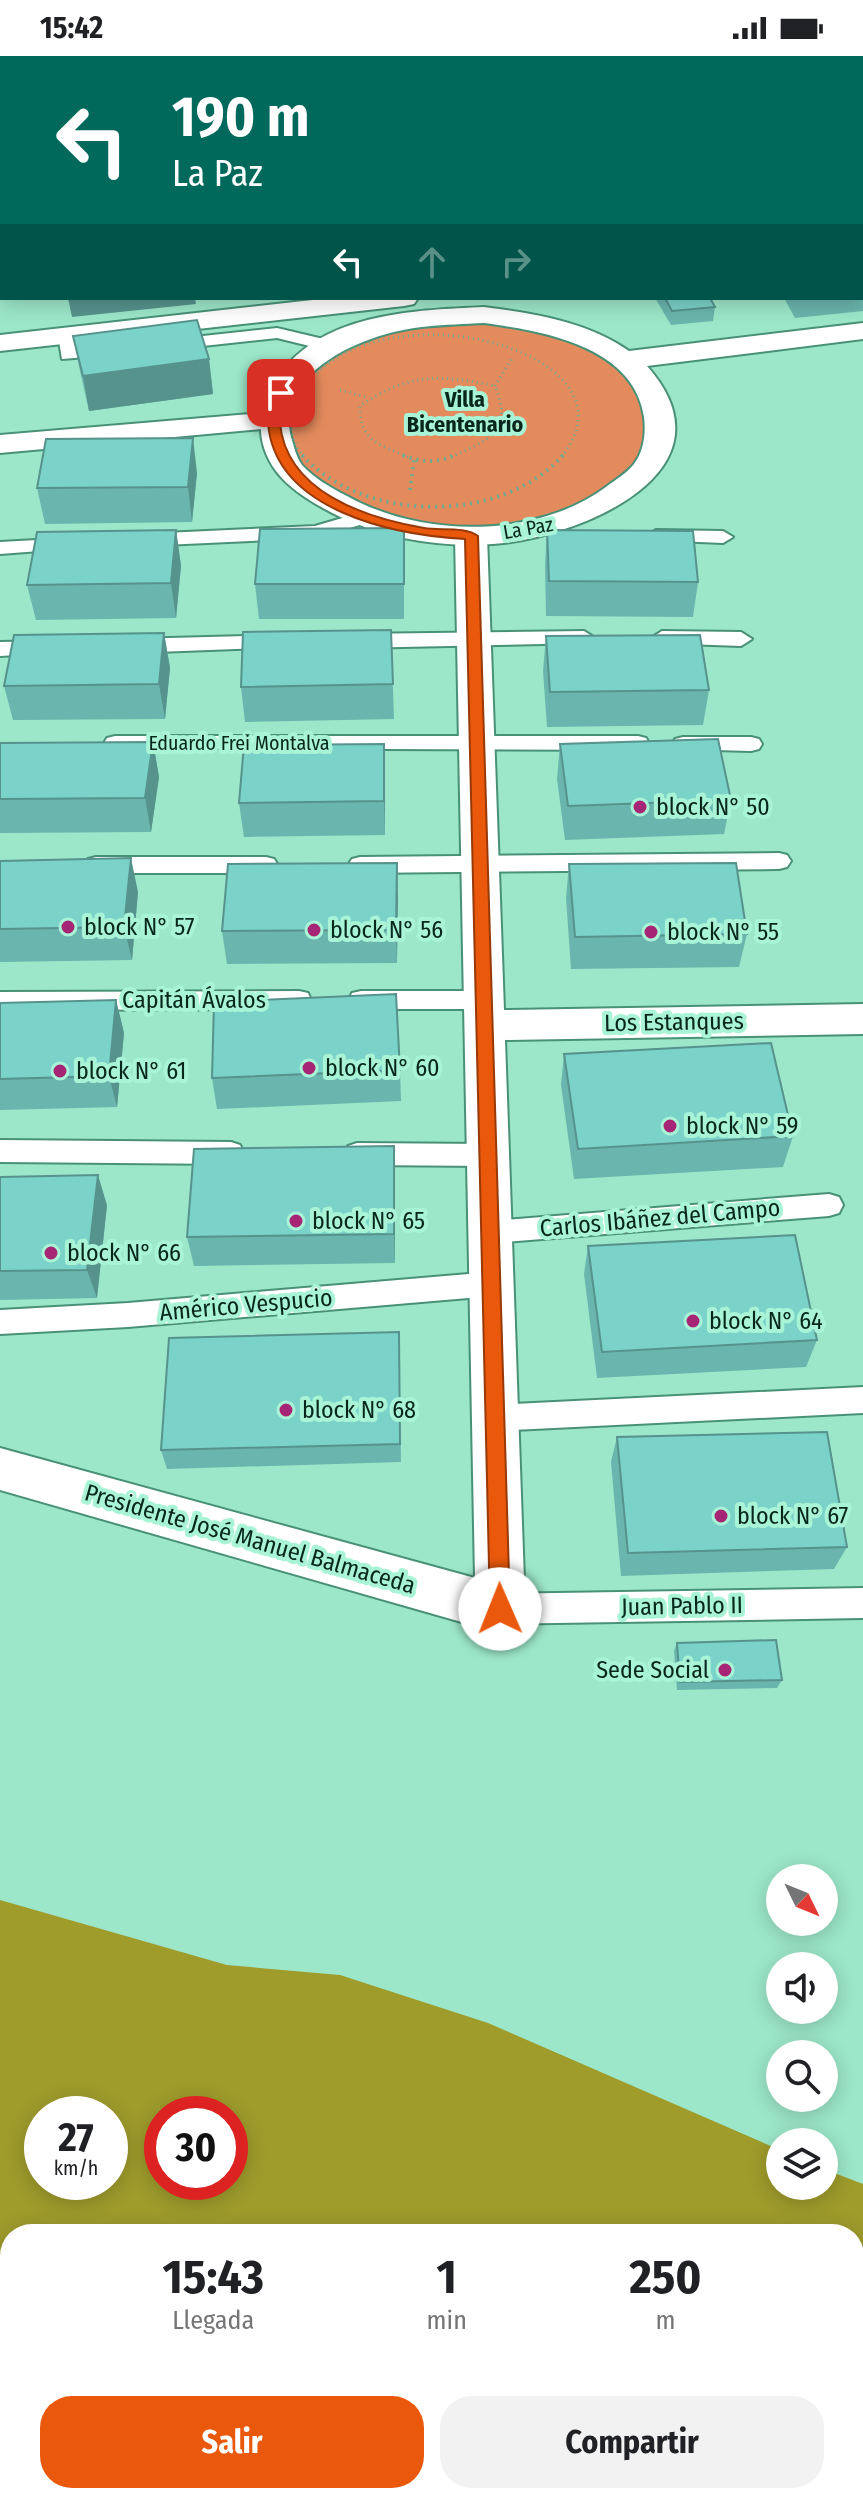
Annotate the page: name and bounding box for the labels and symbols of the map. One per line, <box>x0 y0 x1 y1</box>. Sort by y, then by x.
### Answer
pin <box>247 359 315 427</box>
district label: Villa Bicentenario <box>407 386 523 438</box>
street label: La Paz <box>501 512 555 544</box>
street label: Eduardo Frei Montalva <box>148 731 330 755</box>
place label: block N° 50 <box>656 793 770 821</box>
marker: block N° 50 <box>631 798 649 816</box>
place label: block N° 57 <box>84 913 195 941</box>
place label: block N° 56 <box>330 916 443 944</box>
marker: block N° 57 <box>59 918 77 936</box>
place label: block N° 55 <box>667 918 779 946</box>
marker: block N° 56 <box>305 921 323 939</box>
marker: block N° 55 <box>642 923 660 941</box>
street label: Capitán Ávalos <box>122 985 266 1014</box>
street label: Los Estanques <box>604 1007 744 1037</box>
place label: block N° 60 <box>325 1054 440 1082</box>
place label: block N° 61 <box>76 1057 186 1085</box>
marker: block N° 60 <box>300 1059 318 1077</box>
marker: block N° 61 <box>51 1062 69 1080</box>
place label: block N° 59 <box>686 1112 799 1140</box>
marker: block N° 59 <box>661 1117 679 1135</box>
street label: Carlos Ibáñez del Campo <box>539 1194 781 1242</box>
place label: block N° 65 <box>312 1207 425 1235</box>
marker: block N° 65 <box>287 1212 305 1230</box>
place label: block N° 66 <box>67 1239 181 1267</box>
marker: block N° 66 <box>42 1244 60 1262</box>
street label: Américo Vespucio <box>158 1283 334 1327</box>
place label: block N° 64 <box>709 1307 823 1335</box>
marker: block N° 64 <box>684 1312 702 1330</box>
place label: block N° 68 <box>302 1396 416 1424</box>
marker: block N° 68 <box>277 1401 295 1419</box>
street label: Presidente José Manuel Balmaceda <box>81 1478 419 1600</box>
place label: block N° 67 <box>737 1502 849 1530</box>
marker: block N° 67 <box>712 1507 730 1525</box>
position arrow <box>458 1567 542 1651</box>
street label: Juan Pablo II <box>621 1591 743 1621</box>
place label: Sede Social <box>596 1656 709 1684</box>
marker: Sede Social <box>716 1661 734 1679</box>
north arrow <box>766 1864 838 1936</box>
speed limit sign: 30 <box>144 2096 248 2200</box>

